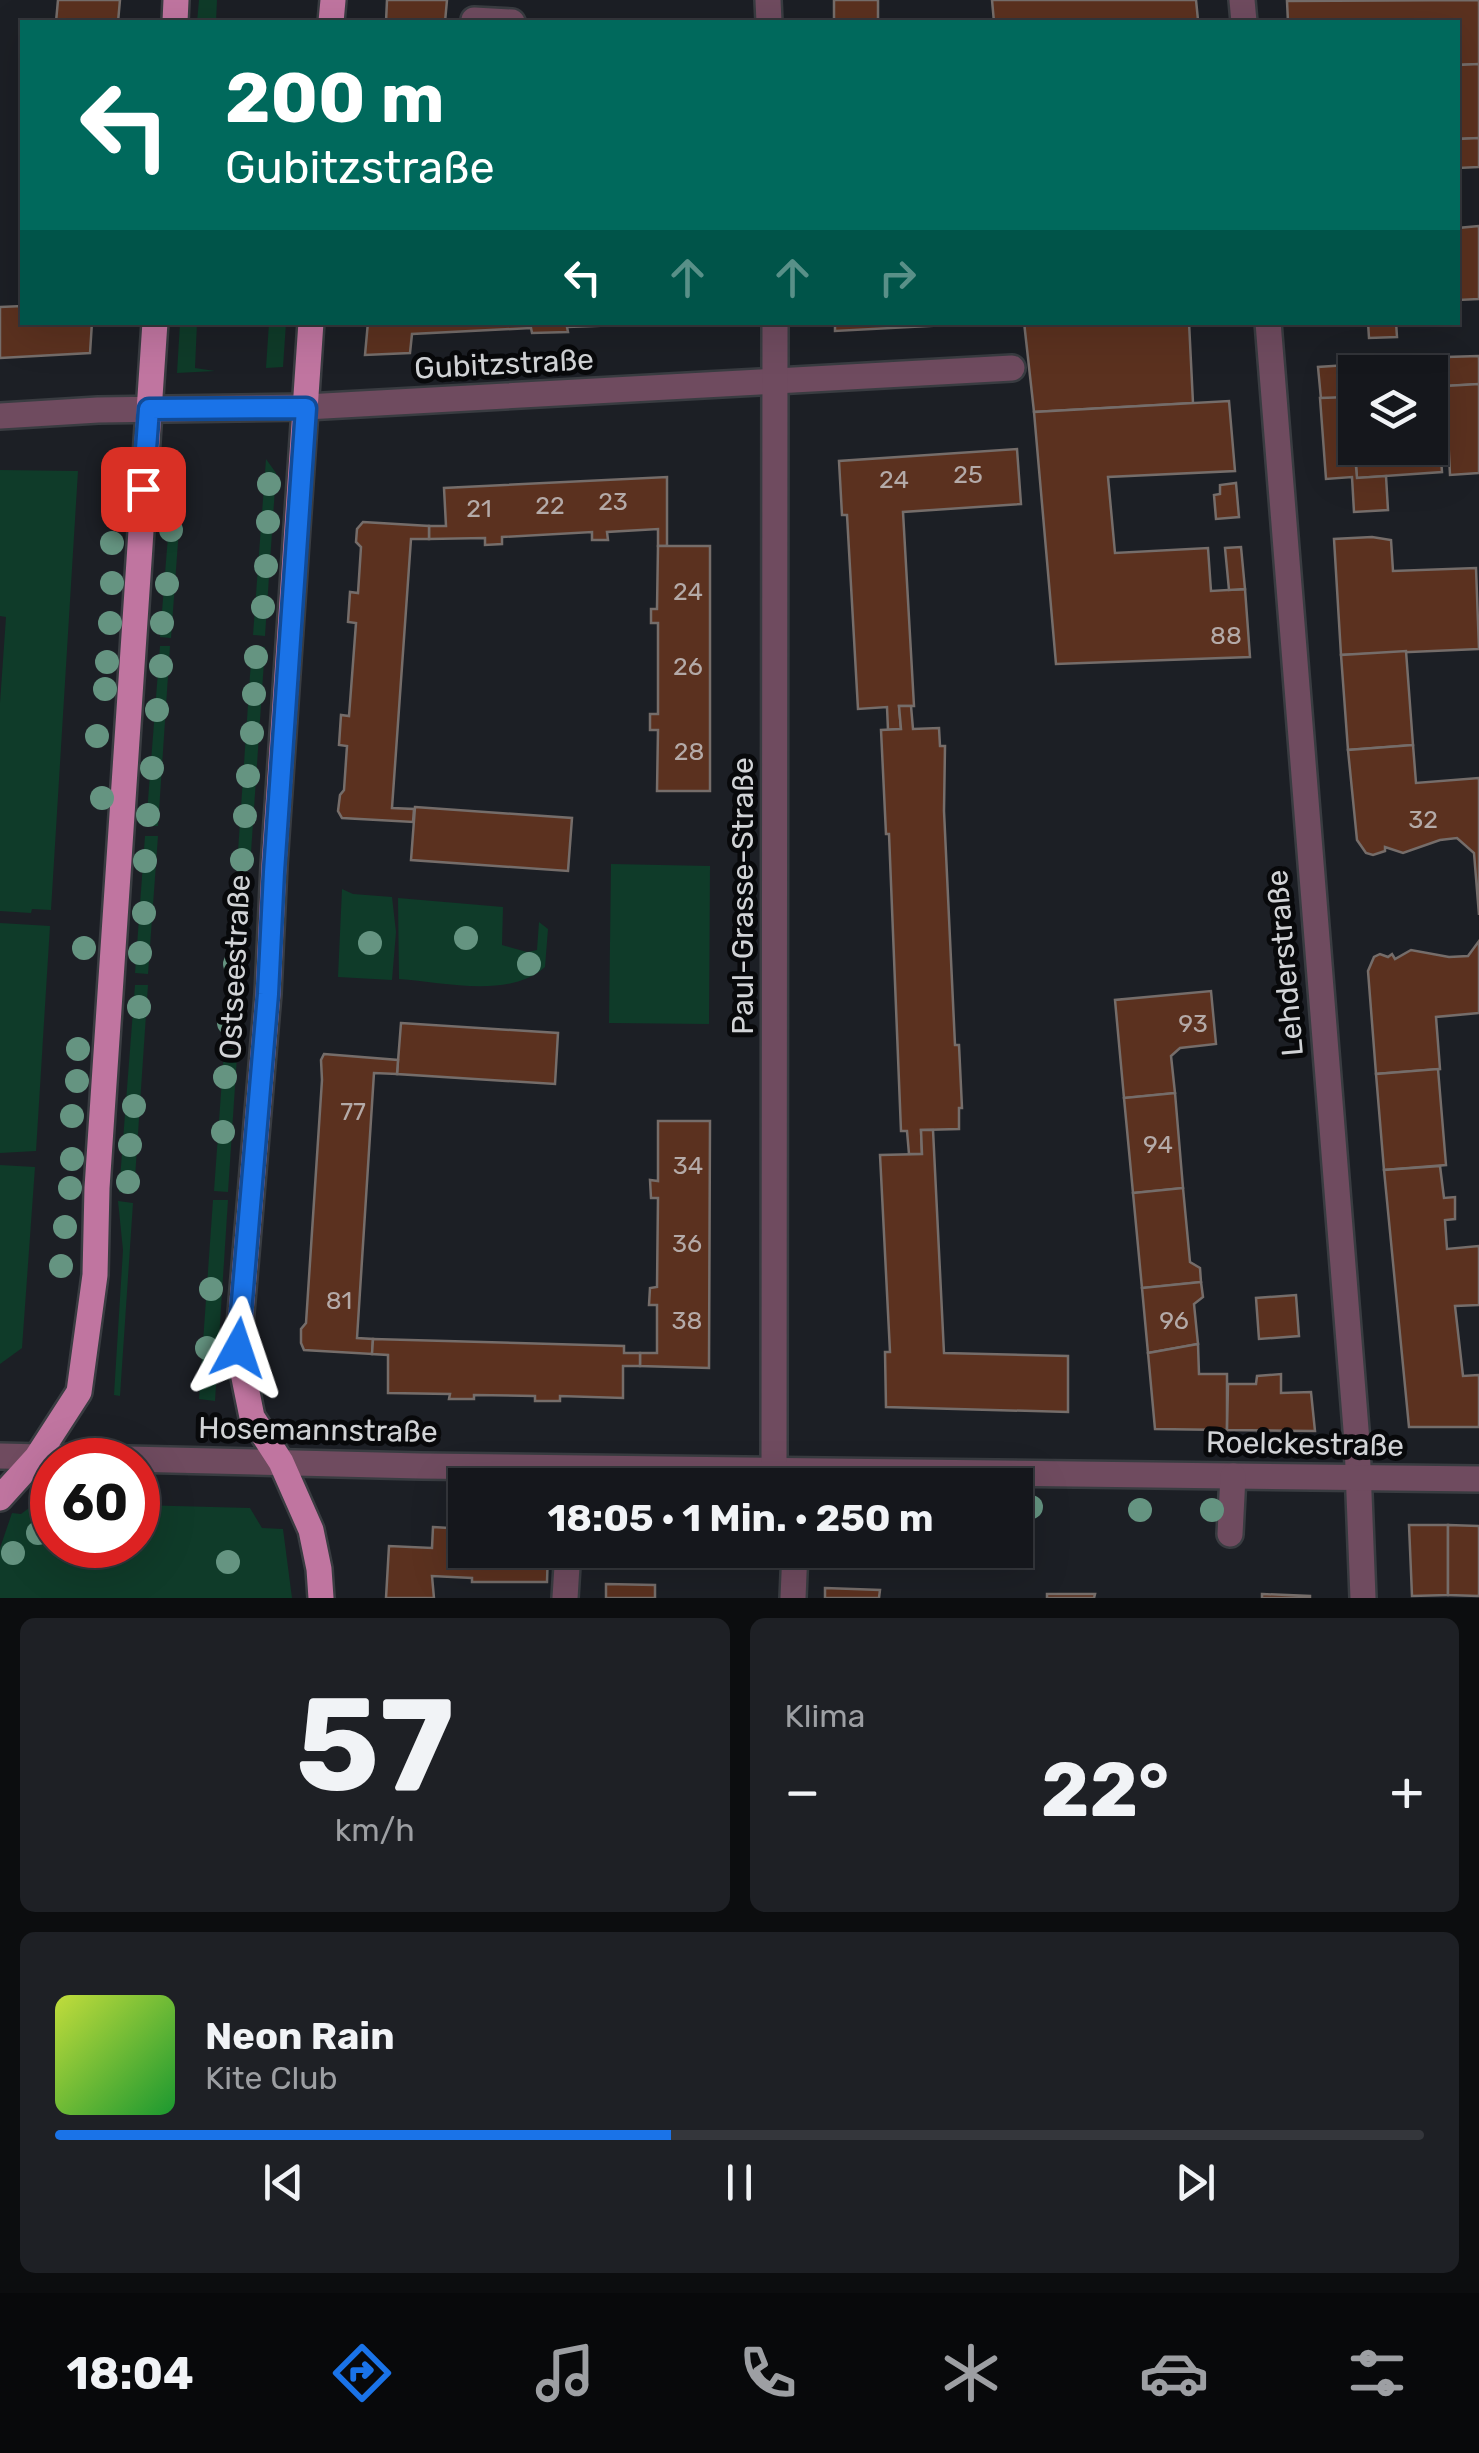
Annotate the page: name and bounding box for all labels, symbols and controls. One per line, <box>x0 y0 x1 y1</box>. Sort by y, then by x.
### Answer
text: 200 m <box>225 57 445 140</box>
icon: left <box>60 60 190 190</box>
text: Gubitzstraße <box>225 141 495 194</box>
icon: left <box>555 250 610 305</box>
icon: ahead <box>660 250 715 305</box>
icon: ahead <box>765 250 820 305</box>
icon: right <box>870 250 925 305</box>
street label: Gubitzstraße <box>413 341 595 387</box>
map controls <box>1338 355 1448 465</box>
button: layers <box>1338 355 1448 465</box>
pin <box>101 447 186 532</box>
house number: 25 <box>953 460 983 489</box>
icon: arrive <box>116 462 171 517</box>
house number: 24 <box>879 465 909 494</box>
house number: 23 <box>598 487 628 516</box>
house number: 22 <box>535 491 565 520</box>
house number: 21 <box>466 494 492 523</box>
house number: 24 <box>673 577 703 606</box>
house number: 88 <box>1210 621 1242 650</box>
house number: 26 <box>673 652 703 681</box>
house number: 28 <box>674 737 704 766</box>
street label: Paul-Grasse-Straße <box>725 757 761 1035</box>
house number: 32 <box>1408 805 1438 834</box>
street label: Lehderstraße <box>1259 868 1311 1058</box>
street label: Ostseestraße <box>212 873 258 1061</box>
house number: 93 <box>1178 1009 1208 1038</box>
house number: 77 <box>340 1097 366 1126</box>
house number: 94 <box>1143 1130 1173 1159</box>
house number: 34 <box>673 1151 703 1180</box>
house number: 36 <box>672 1229 702 1258</box>
house number: 81 <box>326 1286 352 1315</box>
position arrow <box>186 1296 290 1400</box>
house number: 38 <box>672 1306 702 1335</box>
house number: 96 <box>1159 1306 1189 1335</box>
street label: Hosemannstraße <box>198 1410 438 1450</box>
street label: Roelckestraße <box>1206 1424 1404 1464</box>
speed limit sign: 60 <box>30 1438 160 1568</box>
text: 18:05 · 1 Min. · 250 m <box>547 1495 934 1541</box>
text: 57 <box>296 1668 454 1823</box>
text: Klima <box>785 1697 865 1735</box>
text: 22° <box>1041 1746 1169 1835</box>
text: − <box>785 1759 820 1824</box>
text: + <box>1390 1759 1424 1824</box>
text: km/h <box>335 1811 415 1849</box>
text: Neon Rain <box>205 2013 395 2059</box>
text: Kite Club <box>205 2059 338 2097</box>
icon: previous <box>256 2155 311 2210</box>
icon: pause <box>712 2155 767 2210</box>
icon: next <box>1168 2155 1223 2210</box>
icon: directions <box>327 2338 397 2408</box>
icon: music <box>530 2338 600 2408</box>
icon: phone <box>733 2338 803 2408</box>
icon: climate <box>936 2338 1006 2408</box>
icon: car <box>1139 2338 1209 2408</box>
icon: filters <box>1342 2338 1412 2408</box>
text: 18:04 <box>67 2347 194 2400</box>

